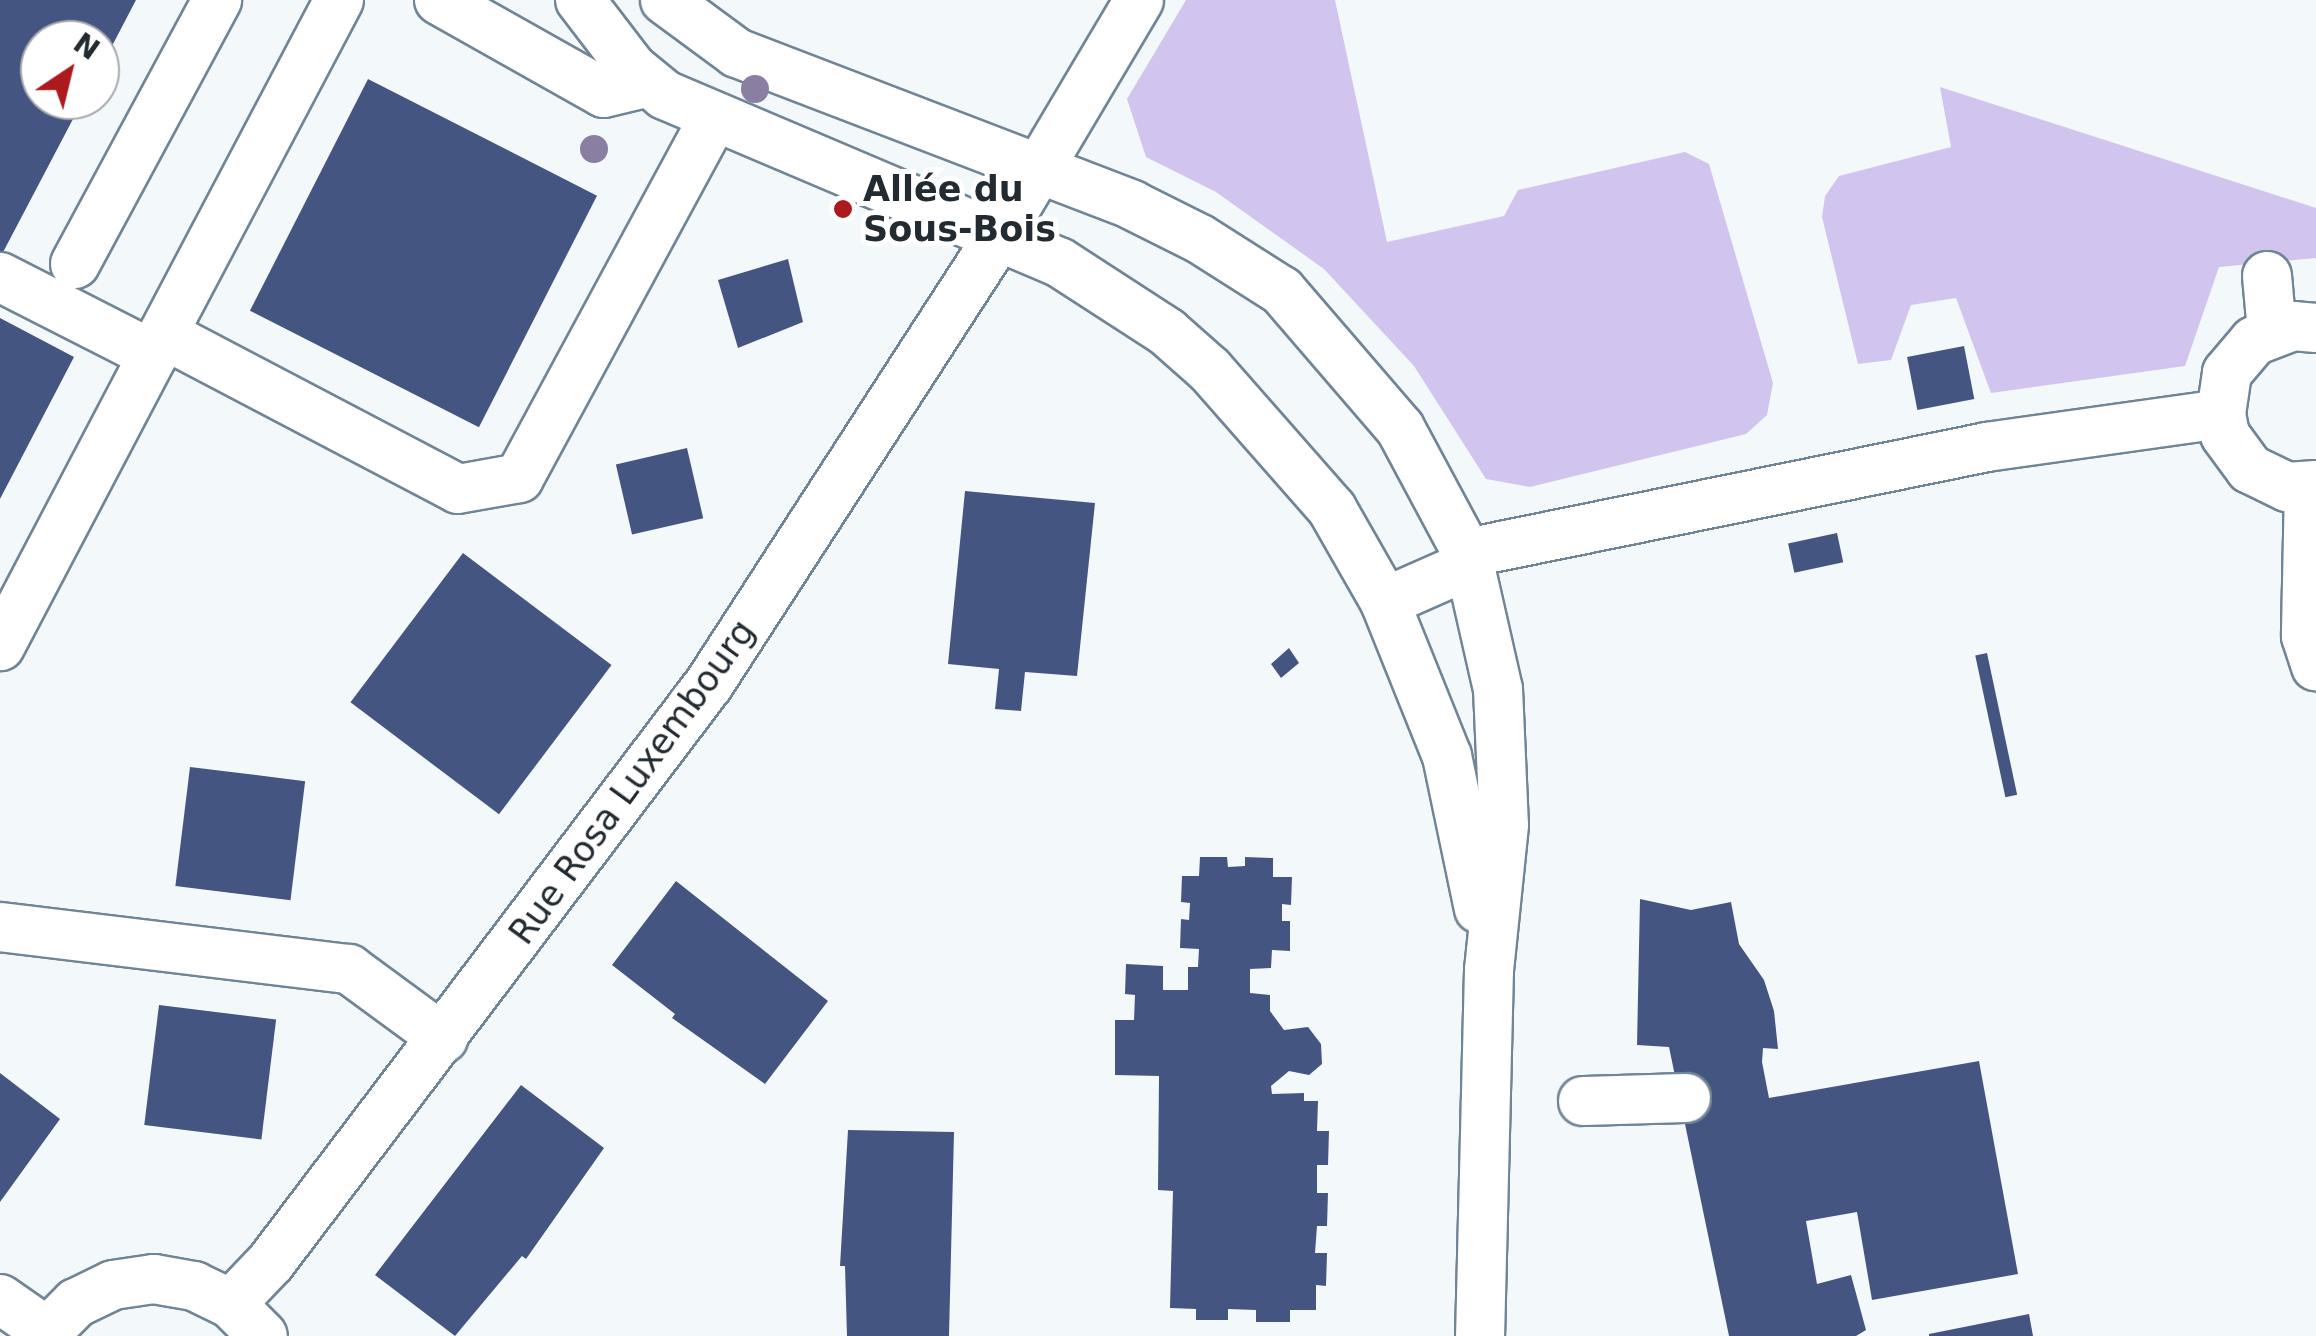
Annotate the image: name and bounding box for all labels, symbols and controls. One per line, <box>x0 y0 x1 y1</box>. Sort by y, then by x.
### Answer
north arrow <box>20 20 120 120</box>
text: N <box>67 26 105 67</box>
place label: Allée du Sous-Bois <box>863 168 1056 250</box>
marker: Allée du Sous-Bois <box>832 198 854 220</box>
street label: Rue Rosa Luxembourg <box>500 612 764 952</box>

